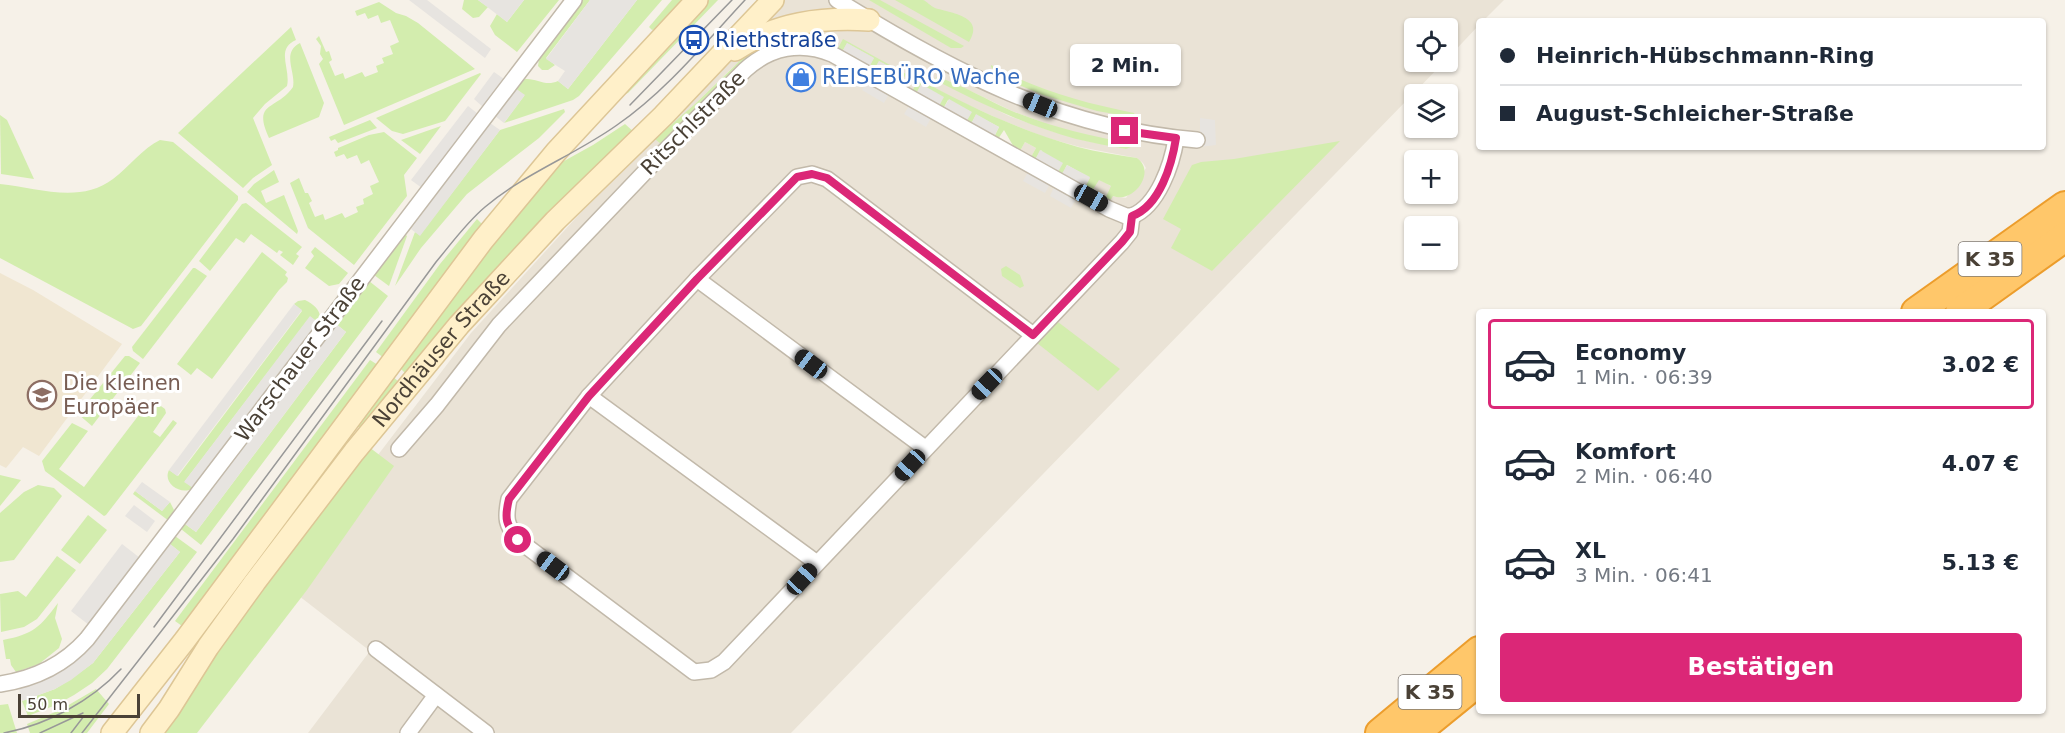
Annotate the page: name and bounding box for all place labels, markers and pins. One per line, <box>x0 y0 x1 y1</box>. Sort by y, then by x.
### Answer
bus stop icon: Riethstraße <box>678 24 710 56</box>
place label: Riethstraße <box>715 28 837 52</box>
shop icon: REISEBÜRO Wache <box>785 61 817 93</box>
place label: REISEBÜRO Wache <box>822 64 1020 89</box>
place label: Die kleinen Europäer <box>63 371 181 419</box>
school or university icon: Die kleinen Europäer <box>26 379 58 411</box>

